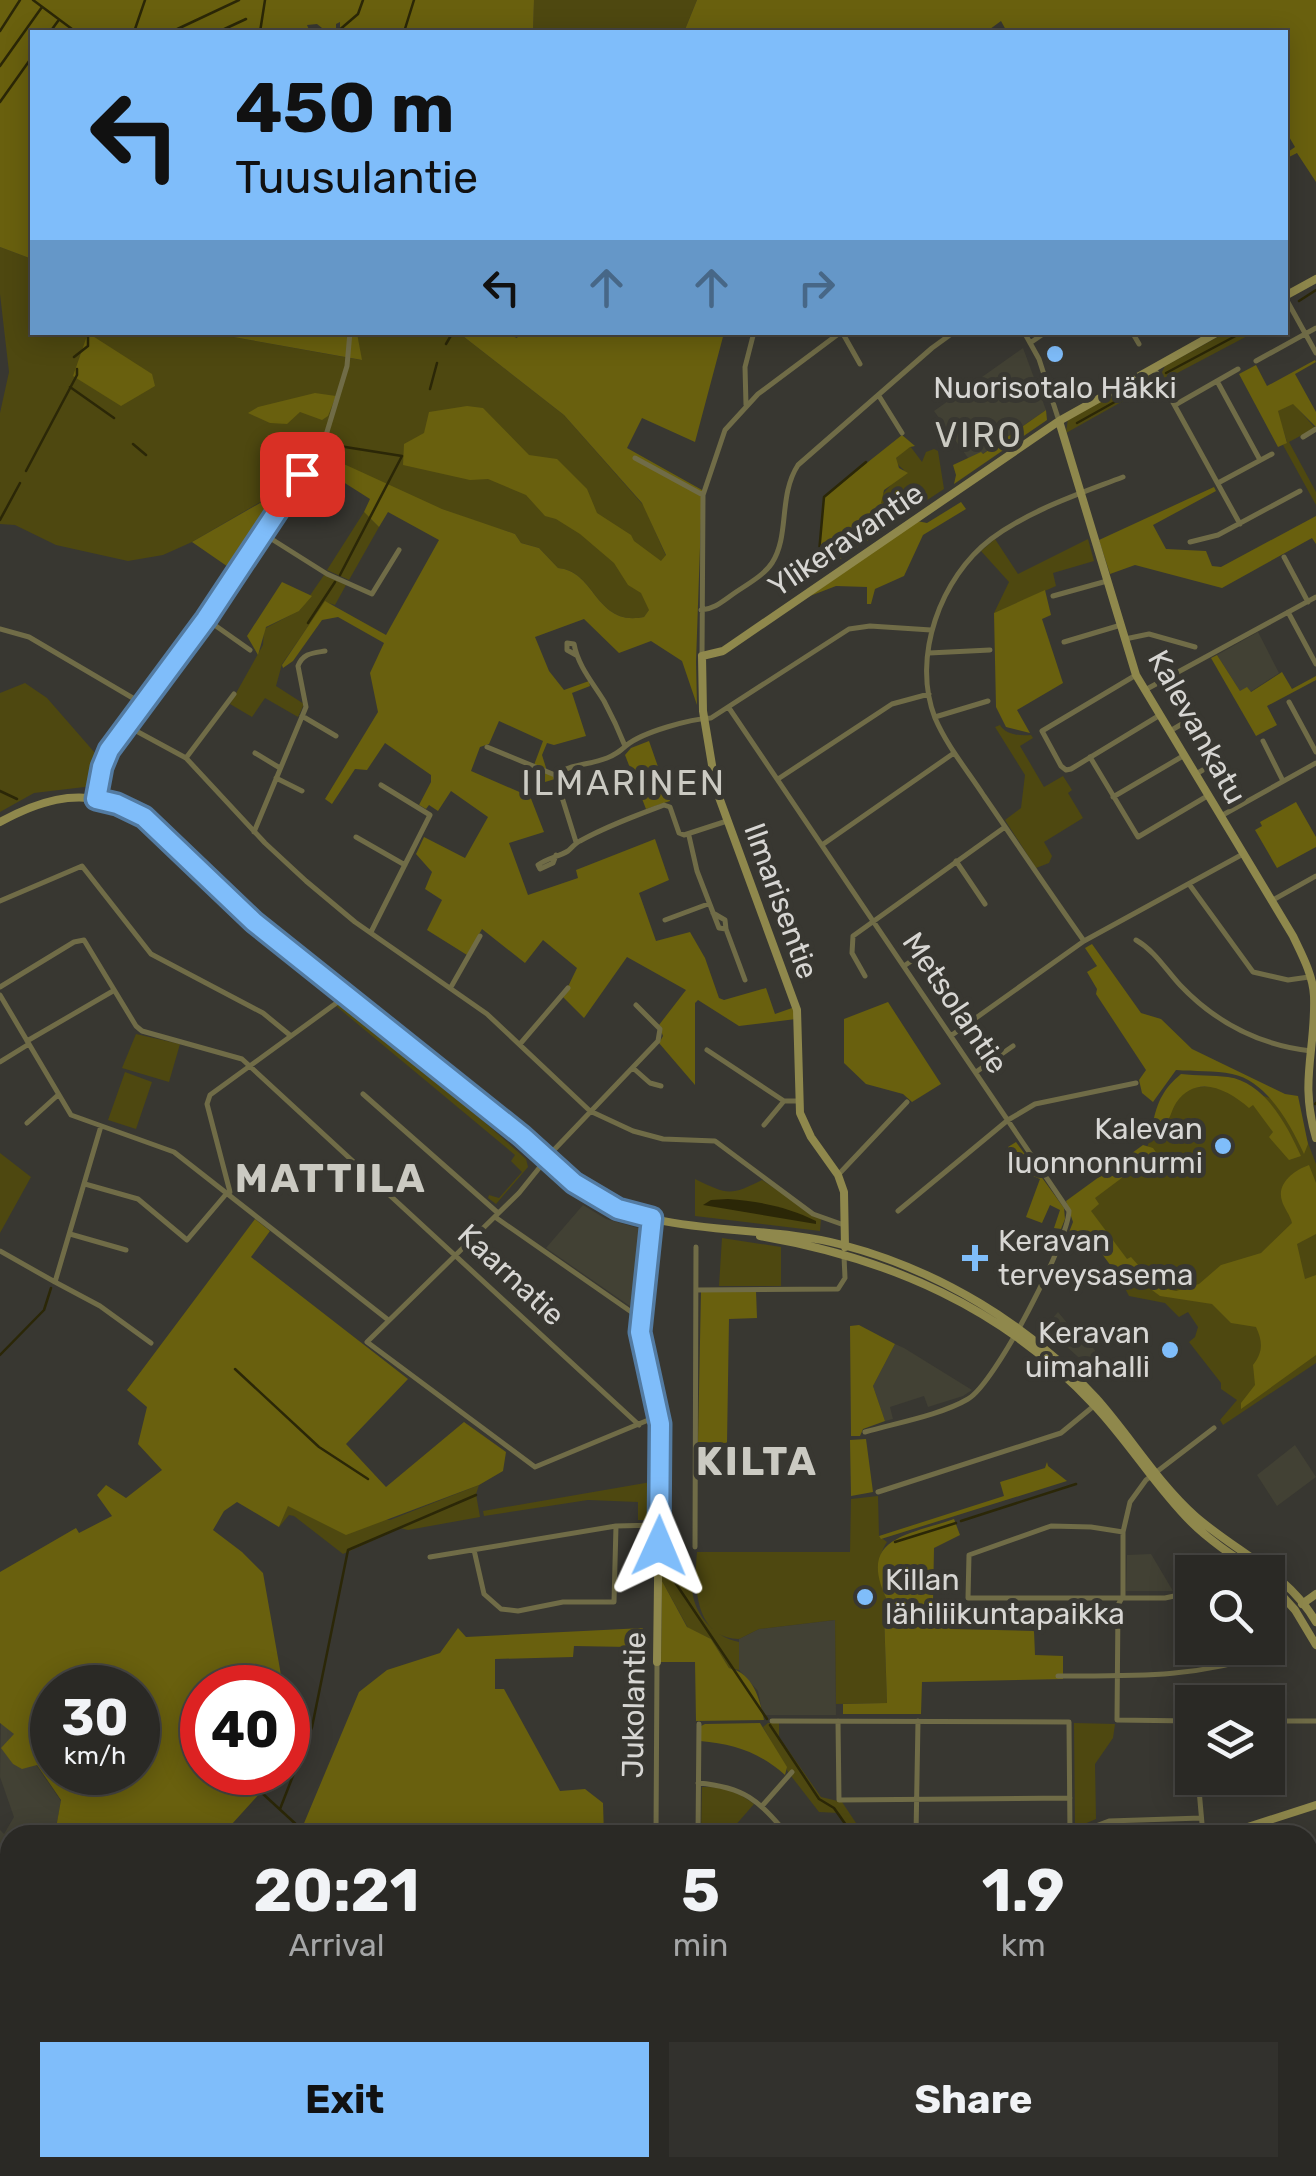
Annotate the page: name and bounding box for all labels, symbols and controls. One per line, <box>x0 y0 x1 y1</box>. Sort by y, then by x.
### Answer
text: 450 m <box>235 67 455 150</box>
icon: left <box>70 70 200 200</box>
text: Tuusulantie <box>235 151 478 204</box>
icon: left <box>474 260 529 315</box>
icon: ahead <box>579 260 634 315</box>
icon: ahead <box>684 260 739 315</box>
icon: right <box>789 260 844 315</box>
marker: Nuorisotalo Häkki <box>1044 343 1066 365</box>
place label: Nuorisotalo Häkki <box>933 370 1177 406</box>
district label: VIRO <box>934 414 1024 456</box>
pin <box>260 432 345 517</box>
icon: arrive <box>275 447 330 502</box>
street label: Ylikeravantie <box>762 475 930 605</box>
street label: Kalevankatu <box>1140 644 1254 810</box>
district label: ILMARINEN <box>521 762 727 804</box>
street label: Ilmarisentie <box>736 818 826 984</box>
street label: Metsolantie <box>895 926 1015 1080</box>
place label: Kalevan luonnonnurmi <box>1007 1111 1203 1181</box>
marker: Kalevan luonnonnurmi <box>1212 1135 1234 1157</box>
district label: MATTILA <box>235 1155 427 1202</box>
street label: Kaarnatie <box>450 1217 572 1333</box>
place label: Keravan terveysasema <box>998 1223 1194 1293</box>
marker: Keravan terveysasema <box>962 1245 988 1271</box>
place label: Keravan uimahalli <box>1025 1315 1150 1385</box>
marker: Keravan uimahalli <box>1159 1339 1181 1361</box>
district label: KILTA <box>696 1438 818 1485</box>
position arrow <box>607 1494 711 1598</box>
map controls <box>1175 1555 1285 1795</box>
button: search <box>1175 1555 1285 1665</box>
place label: Killan lähiliikuntapaikka <box>885 1562 1125 1632</box>
marker: Killan lähiliikuntapaikka <box>854 1586 876 1608</box>
street label: Jukolantie <box>615 1631 653 1779</box>
speed limit sign: 40 <box>180 1665 310 1795</box>
button: layers <box>1175 1685 1285 1795</box>
text: 30 <box>62 1688 128 1748</box>
text: km/h <box>64 1741 126 1770</box>
text: 20:21 <box>253 1855 419 1926</box>
text: 5 <box>681 1855 720 1926</box>
text: 1.9 <box>982 1855 1065 1926</box>
text: Arrival <box>288 1926 384 1964</box>
text: min <box>673 1926 728 1964</box>
text: km <box>1001 1926 1046 1964</box>
button: Exit <box>40 2042 649 2157</box>
button: Share <box>669 2042 1278 2157</box>

